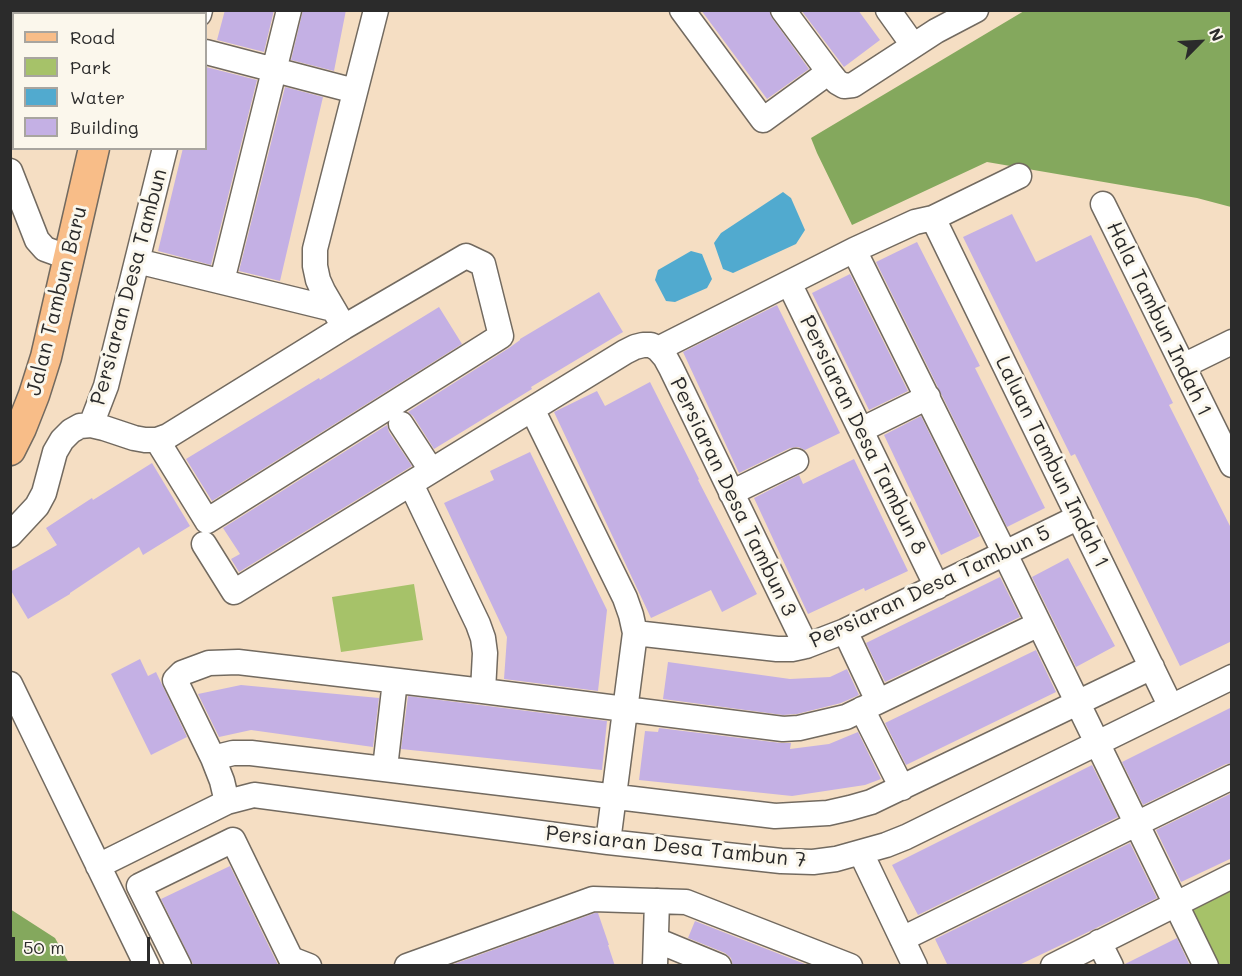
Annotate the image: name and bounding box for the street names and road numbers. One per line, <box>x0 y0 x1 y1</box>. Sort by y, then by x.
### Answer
street label: Persiaran Desa Tambun <box>85 166 173 408</box>
street label: Jalan Tambun Baru <box>21 204 93 398</box>
street label: Hala Tambun Indah 1 <box>1101 218 1217 420</box>
street label: Persiaran Desa Tambun 8 <box>794 311 932 559</box>
street label: Laluan Tambun Indah 1 <box>990 352 1114 572</box>
street label: Persiaran Desa Tambun 3 <box>664 373 802 621</box>
street label: Persiaran Desa Tambun 5 <box>806 520 1054 654</box>
street label: Persiaran Desa Tambun 7 <box>544 821 808 873</box>

